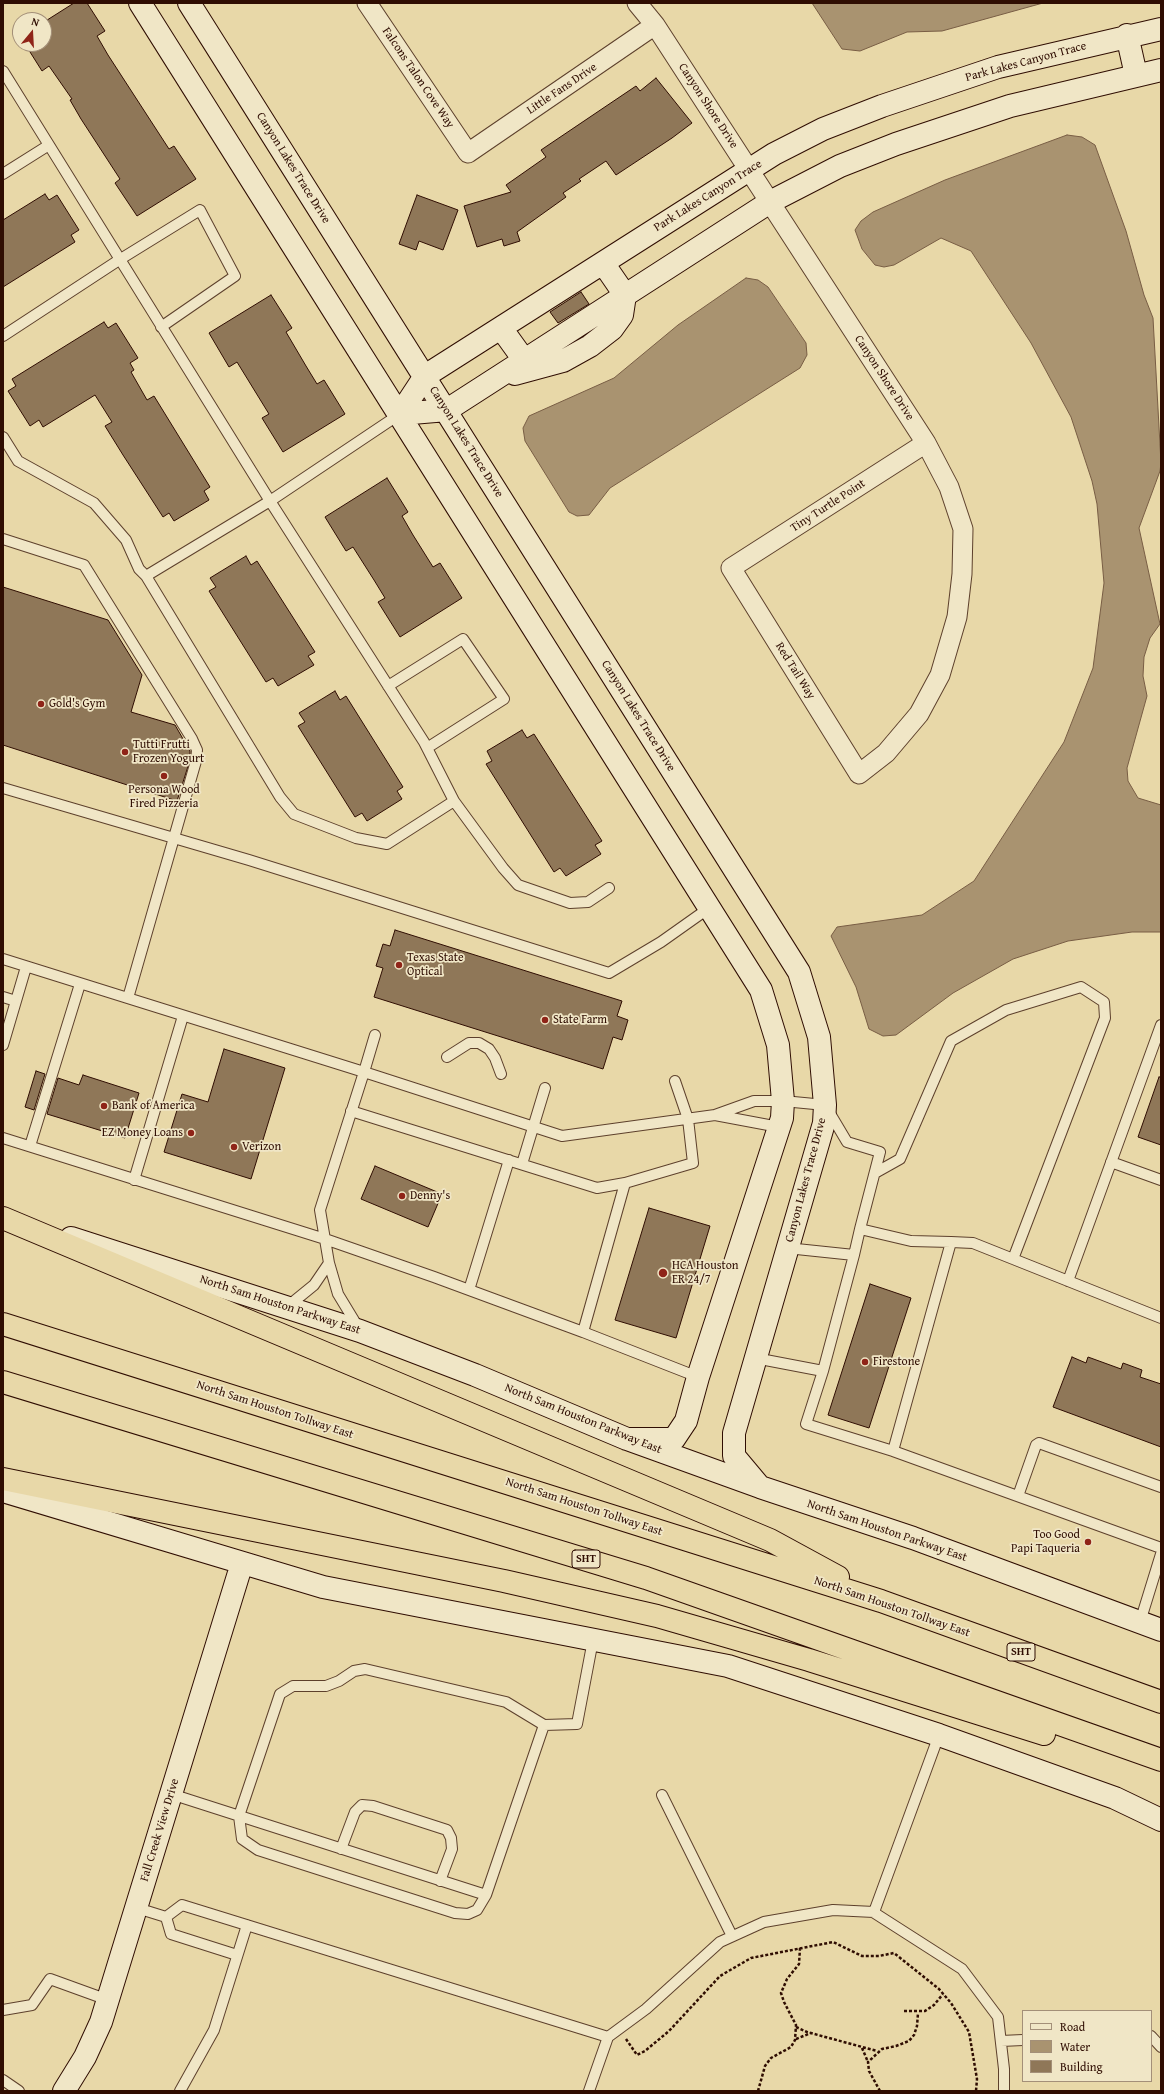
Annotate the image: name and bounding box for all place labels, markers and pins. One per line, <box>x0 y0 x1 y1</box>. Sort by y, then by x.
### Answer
place label: Gold's Gym <box>49 697 105 711</box>
marker: Gold's Gym <box>36 699 46 709</box>
place label: Tutti Frutti Frozen Yogurt <box>133 738 204 766</box>
marker: Tutti Frutti Frozen Yogurt <box>120 747 130 757</box>
marker: Persona Wood Fired Pizzeria <box>159 771 169 781</box>
place label: Persona Wood Fired Pizzeria <box>128 783 200 811</box>
place label: Texas State Optical <box>407 951 464 979</box>
marker: Texas State Optical <box>394 960 404 970</box>
place label: State Farm <box>553 1013 607 1027</box>
marker: State Farm <box>540 1015 550 1025</box>
place label: Bank of America <box>112 1099 195 1113</box>
marker: Bank of America <box>99 1101 109 1111</box>
place label: EZ Money Loans <box>102 1126 183 1140</box>
marker: EZ Money Loans <box>186 1128 196 1138</box>
place label: Verizon <box>242 1140 281 1154</box>
marker: Verizon <box>229 1142 239 1152</box>
place label: Denny's <box>410 1189 450 1203</box>
marker: Denny's <box>397 1191 407 1201</box>
place label: HCA Houston ER 24/7 <box>672 1259 738 1287</box>
marker: HCA Houston ER 24/7 <box>657 1267 669 1279</box>
place label: Firestone <box>873 1355 920 1369</box>
marker: Firestone <box>860 1357 870 1367</box>
place label: Too Good Papi Taqueria <box>1011 1528 1080 1556</box>
marker: Too Good Papi Taqueria <box>1083 1537 1093 1547</box>

